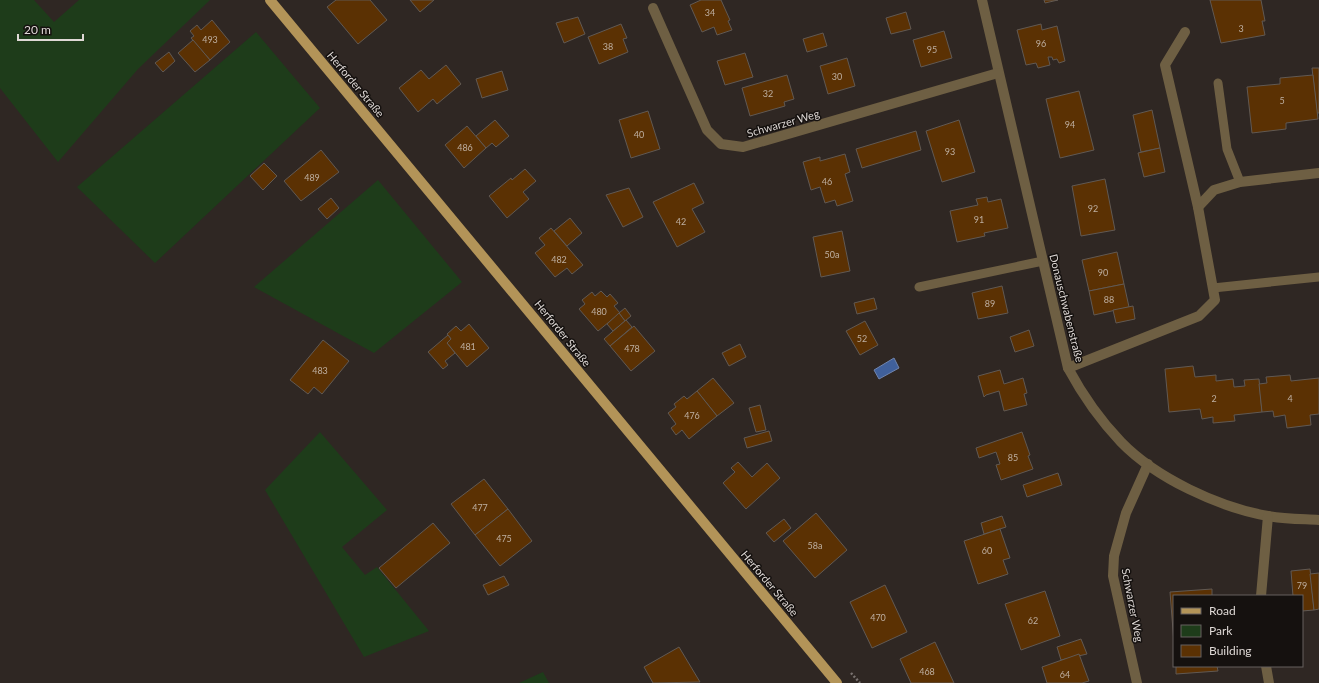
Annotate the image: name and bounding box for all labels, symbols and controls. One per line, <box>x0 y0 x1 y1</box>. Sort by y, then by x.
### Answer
house number: 34 <box>705 7 715 18</box>
scale bar <box>18 16 83 42</box>
text: 20 m <box>24 22 51 37</box>
house number: 3 <box>1238 23 1244 34</box>
house number: 493 <box>202 34 218 45</box>
house number: 96 <box>1036 38 1046 49</box>
house number: 38 <box>603 41 613 52</box>
house number: 95 <box>927 44 937 55</box>
street label: Herforder Straße <box>325 49 387 120</box>
house number: 30 <box>832 71 842 82</box>
house number: 32 <box>763 88 773 99</box>
house number: 5 <box>1279 95 1285 106</box>
street label: Schwarzer Weg <box>745 106 821 140</box>
house number: 94 <box>1065 119 1075 130</box>
house number: 40 <box>634 129 644 140</box>
house number: 486 <box>457 142 473 153</box>
house number: 93 <box>945 146 955 157</box>
house number: 489 <box>304 172 320 183</box>
house number: 46 <box>822 176 832 187</box>
house number: 92 <box>1088 203 1098 214</box>
house number: 91 <box>974 214 984 225</box>
house number: 42 <box>676 216 686 227</box>
house number: 50a <box>825 249 839 260</box>
street label: Donauschwabenstraße <box>1047 253 1087 364</box>
house number: 482 <box>551 254 567 265</box>
house number: 90 <box>1098 267 1108 278</box>
house number: 88 <box>1104 294 1114 305</box>
street label: Herforder Straße <box>532 297 594 369</box>
house number: 89 <box>985 298 995 309</box>
house number: 480 <box>591 306 607 317</box>
house number: 52 <box>857 333 867 344</box>
house number: 481 <box>460 341 476 352</box>
house number: 478 <box>624 343 640 354</box>
house number: 483 <box>312 365 328 376</box>
house number: 2 <box>1211 393 1217 404</box>
house number: 4 <box>1287 393 1293 404</box>
house number: 476 <box>684 410 700 421</box>
house number: 85 <box>1008 452 1018 463</box>
house number: 477 <box>472 502 488 513</box>
house number: 475 <box>496 533 512 544</box>
house number: 58a <box>808 540 822 551</box>
house number: 60 <box>982 545 992 556</box>
street label: Herforder Straße <box>739 548 801 619</box>
street label: Schwarzer Weg <box>1119 567 1147 643</box>
house number: 79 <box>1297 580 1307 591</box>
legend <box>1173 595 1303 667</box>
text: Road <box>1209 603 1236 618</box>
house number: 470 <box>870 612 886 623</box>
house number: 62 <box>1028 615 1038 626</box>
text: Park <box>1209 623 1233 638</box>
text: Building <box>1209 643 1252 658</box>
house number: 468 <box>919 666 935 677</box>
house number: 64 <box>1060 669 1070 680</box>

